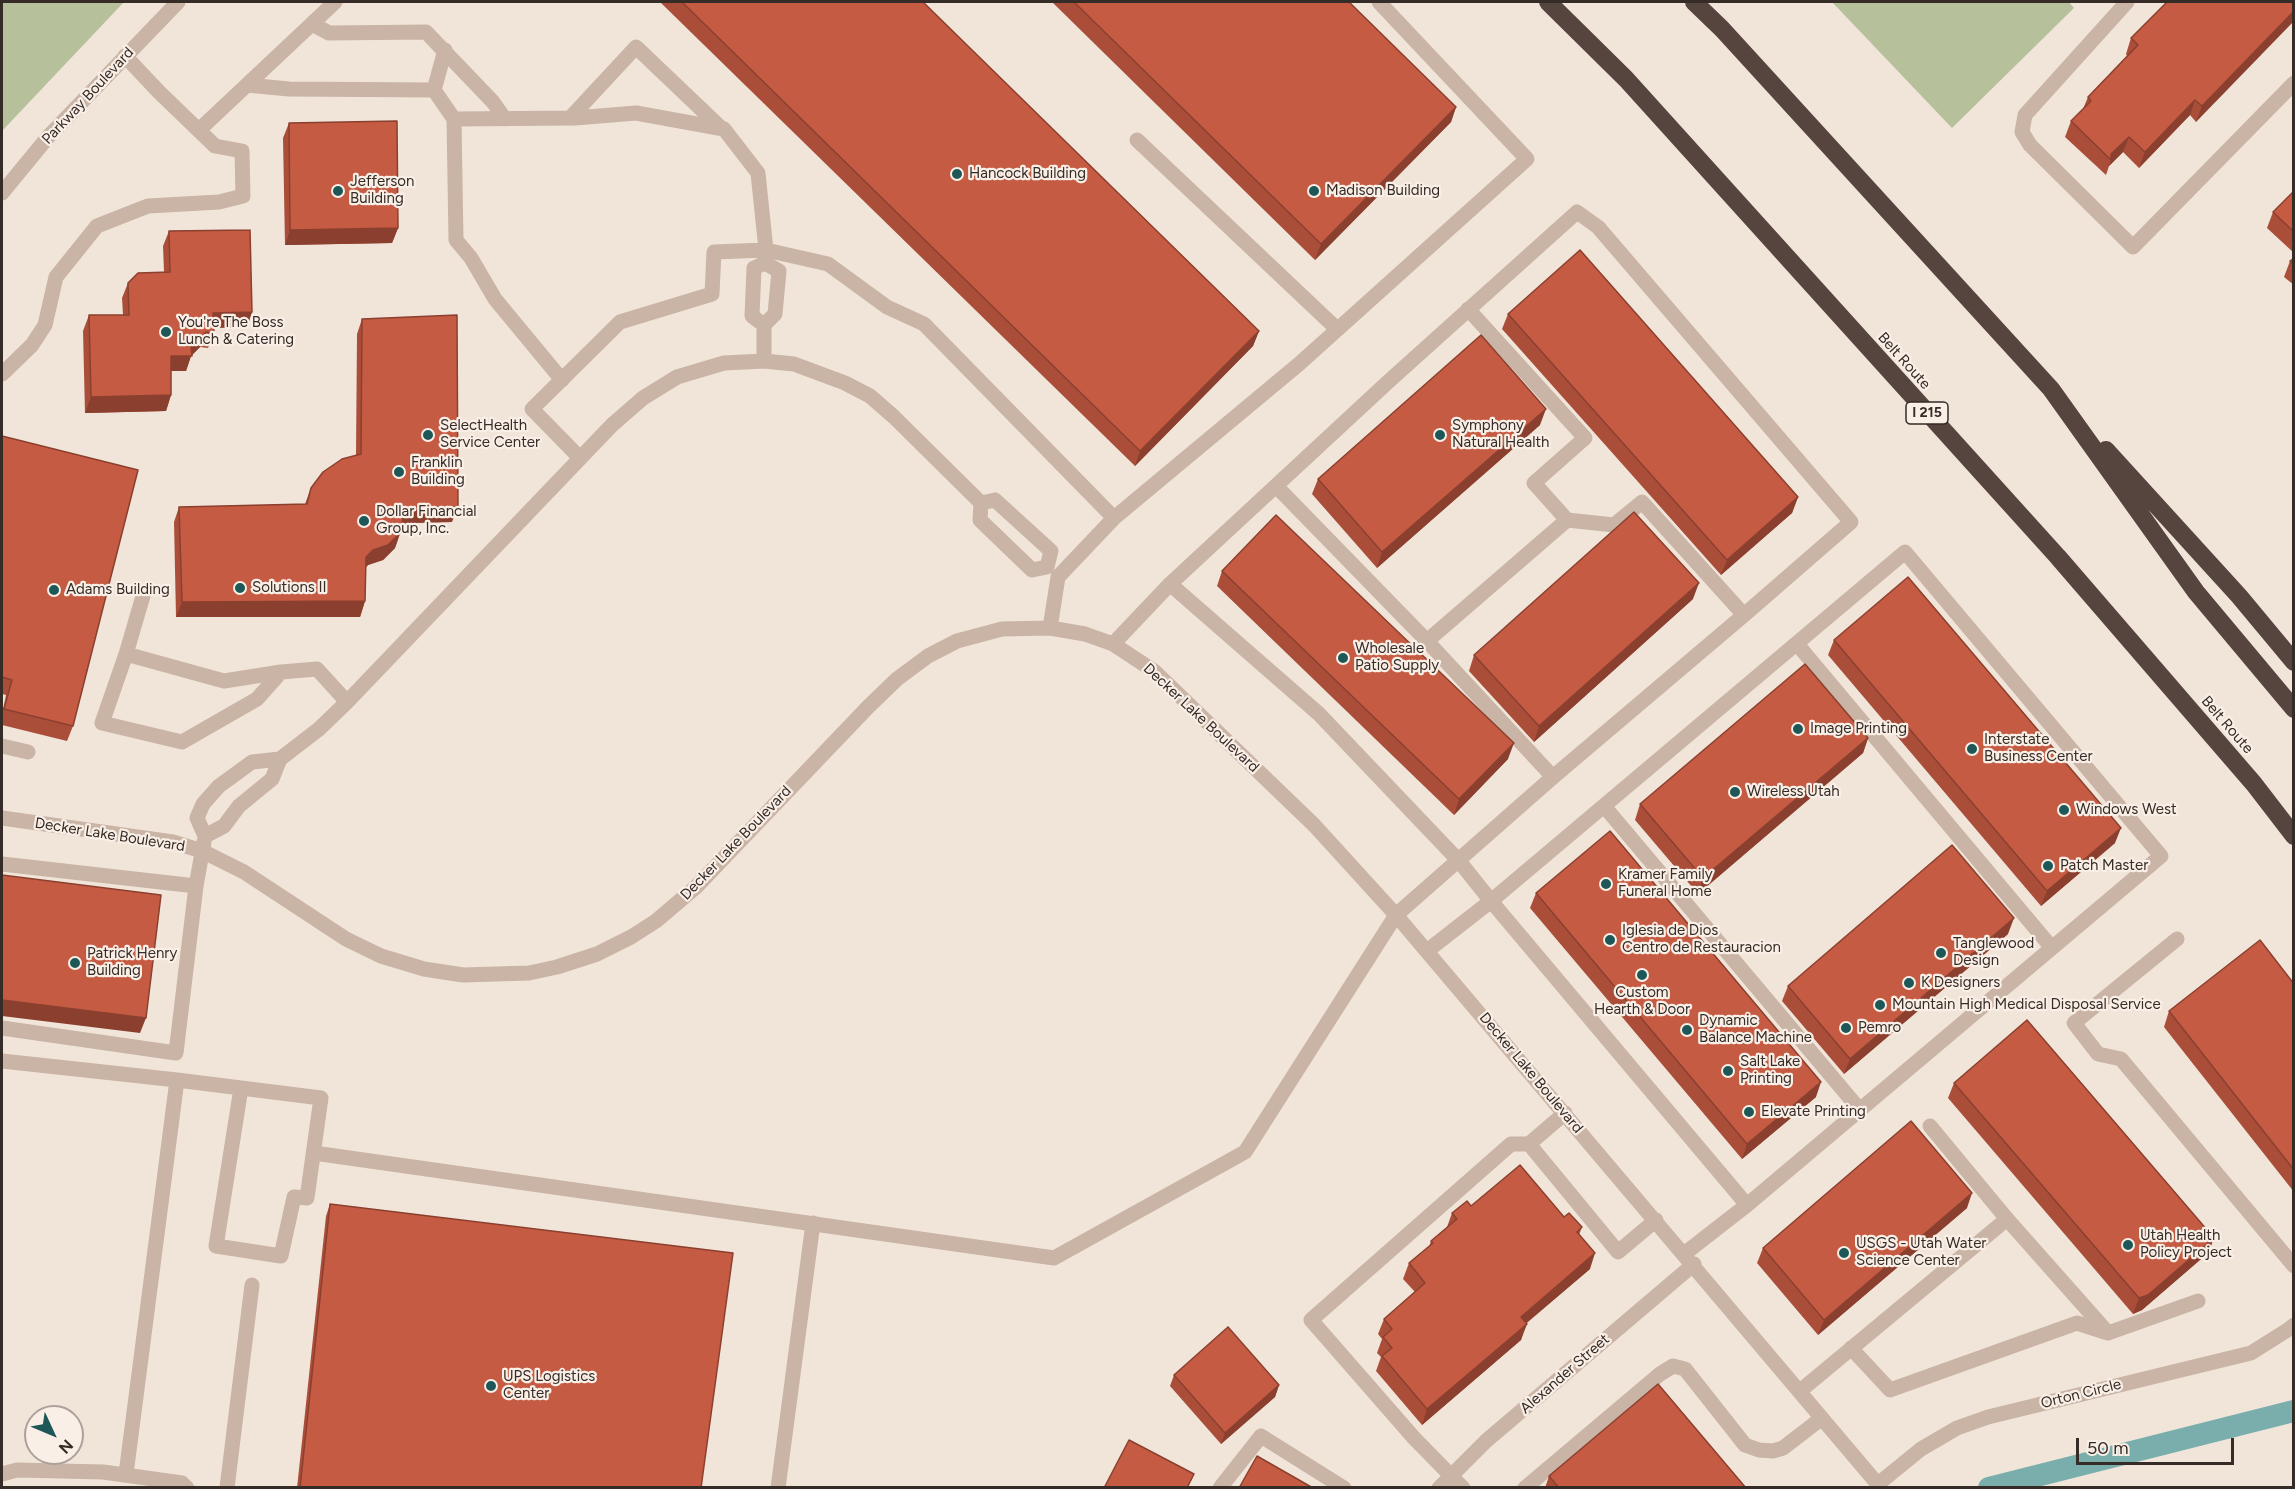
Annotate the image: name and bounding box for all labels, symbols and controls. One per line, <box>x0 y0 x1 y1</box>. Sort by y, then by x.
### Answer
street label: Parkway Boulevard <box>38 44 138 148</box>
place label: Hancock Building <box>969 165 1086 183</box>
marker: Hancock Building <box>950 167 964 181</box>
place label: Jefferson Building <box>350 173 414 208</box>
place label: Madison Building <box>1326 182 1440 200</box>
marker: Jefferson Building <box>331 184 345 198</box>
marker: Madison Building <box>1307 184 1321 198</box>
place label: You're The Boss Lunch & Catering <box>178 314 294 349</box>
marker: You're The Boss Lunch & Catering <box>159 325 173 339</box>
street label: Belt Route <box>1874 329 1934 393</box>
road number: I 215 <box>1906 402 1948 424</box>
place label: SelectHealth Service Center <box>440 417 540 452</box>
place label: Symphony Natural Health <box>1452 417 1549 452</box>
marker: SelectHealth Service Center <box>421 428 435 442</box>
marker: Symphony Natural Health <box>1433 428 1447 442</box>
place label: Franklin Building <box>411 454 465 489</box>
marker: Franklin Building <box>392 465 406 479</box>
place label: Dollar Financial Group, Inc. <box>376 503 477 538</box>
marker: Dollar Financial Group, Inc. <box>357 514 371 528</box>
place label: Solutions II <box>252 579 327 597</box>
place label: Adams Building <box>66 581 170 599</box>
marker: Solutions II <box>233 581 247 595</box>
marker: Adams Building <box>47 583 61 597</box>
place label: Wholesale Patio Supply <box>1355 640 1439 675</box>
marker: Wholesale Patio Supply <box>1336 651 1350 665</box>
street label: Decker Lake Boulevard <box>1139 660 1263 776</box>
street label: Belt Route <box>2197 693 2257 757</box>
place label: Image Printing <box>1810 720 1907 738</box>
marker: Image Printing <box>1791 722 1805 736</box>
place label: Interstate Business Center <box>1984 731 2093 766</box>
marker: Interstate Business Center <box>1965 742 1979 756</box>
street label: Decker Lake Boulevard <box>677 782 795 904</box>
place label: Wireless Utah <box>1747 783 1840 801</box>
marker: Wireless Utah <box>1728 785 1742 799</box>
place label: Windows West <box>2076 801 2177 819</box>
marker: Windows West <box>2057 803 2071 817</box>
street label: Decker Lake Boulevard <box>34 814 186 856</box>
place label: Patch Master <box>2060 857 2148 875</box>
marker: Patch Master <box>2041 859 2055 873</box>
place label: Kramer Family Funeral Home <box>1618 866 1713 901</box>
marker: Kramer Family Funeral Home <box>1599 877 1613 891</box>
place label: Iglesia de Dios Centro de Restauracion <box>1622 922 1781 957</box>
marker: Iglesia de Dios Centro de Restauracion <box>1603 933 1617 947</box>
place label: Tanglewood Design <box>1953 935 2034 970</box>
place label: Patrick Henry Building <box>87 945 177 980</box>
marker: Tanglewood Design <box>1934 946 1948 960</box>
marker: Patrick Henry Building <box>68 956 82 970</box>
marker: Custom Hearth & Door <box>1635 968 1649 982</box>
place label: K Designers <box>1921 974 2000 992</box>
marker: K Designers <box>1902 976 1916 990</box>
place label: Custom Hearth & Door <box>1594 984 1690 1019</box>
place label: Mountain High Medical Disposal Service <box>1892 996 2161 1014</box>
marker: Mountain High Medical Disposal Service <box>1873 998 1887 1012</box>
street label: Decker Lake Boulevard <box>1475 1009 1587 1137</box>
place label: Dynamic Balance Machine <box>1699 1012 1812 1047</box>
place label: Pemro <box>1858 1019 1901 1037</box>
marker: Pemro <box>1839 1021 1853 1035</box>
marker: Dynamic Balance Machine <box>1680 1023 1694 1037</box>
place label: Salt Lake Printing <box>1740 1053 1800 1088</box>
marker: Salt Lake Printing <box>1721 1064 1735 1078</box>
place label: Elevate Printing <box>1761 1103 1866 1121</box>
marker: Elevate Printing <box>1742 1105 1756 1119</box>
place label: Utah Health Policy Project <box>2140 1227 2232 1262</box>
place label: USGS - Utah Water Science Center <box>1856 1235 1986 1270</box>
marker: Utah Health Policy Project <box>2121 1238 2135 1252</box>
marker: USGS - Utah Water Science Center <box>1837 1246 1851 1260</box>
street label: Alexander Street <box>1517 1330 1613 1418</box>
place label: UPS Logistics Center <box>503 1368 595 1403</box>
street label: Orton Circle <box>2039 1375 2123 1413</box>
marker: UPS Logistics Center <box>484 1379 498 1393</box>
north arrow <box>24 1405 84 1465</box>
scale bar <box>2079 1426 2236 1464</box>
text: N <box>55 1435 77 1458</box>
text: 50 m <box>2087 1437 2129 1459</box>

